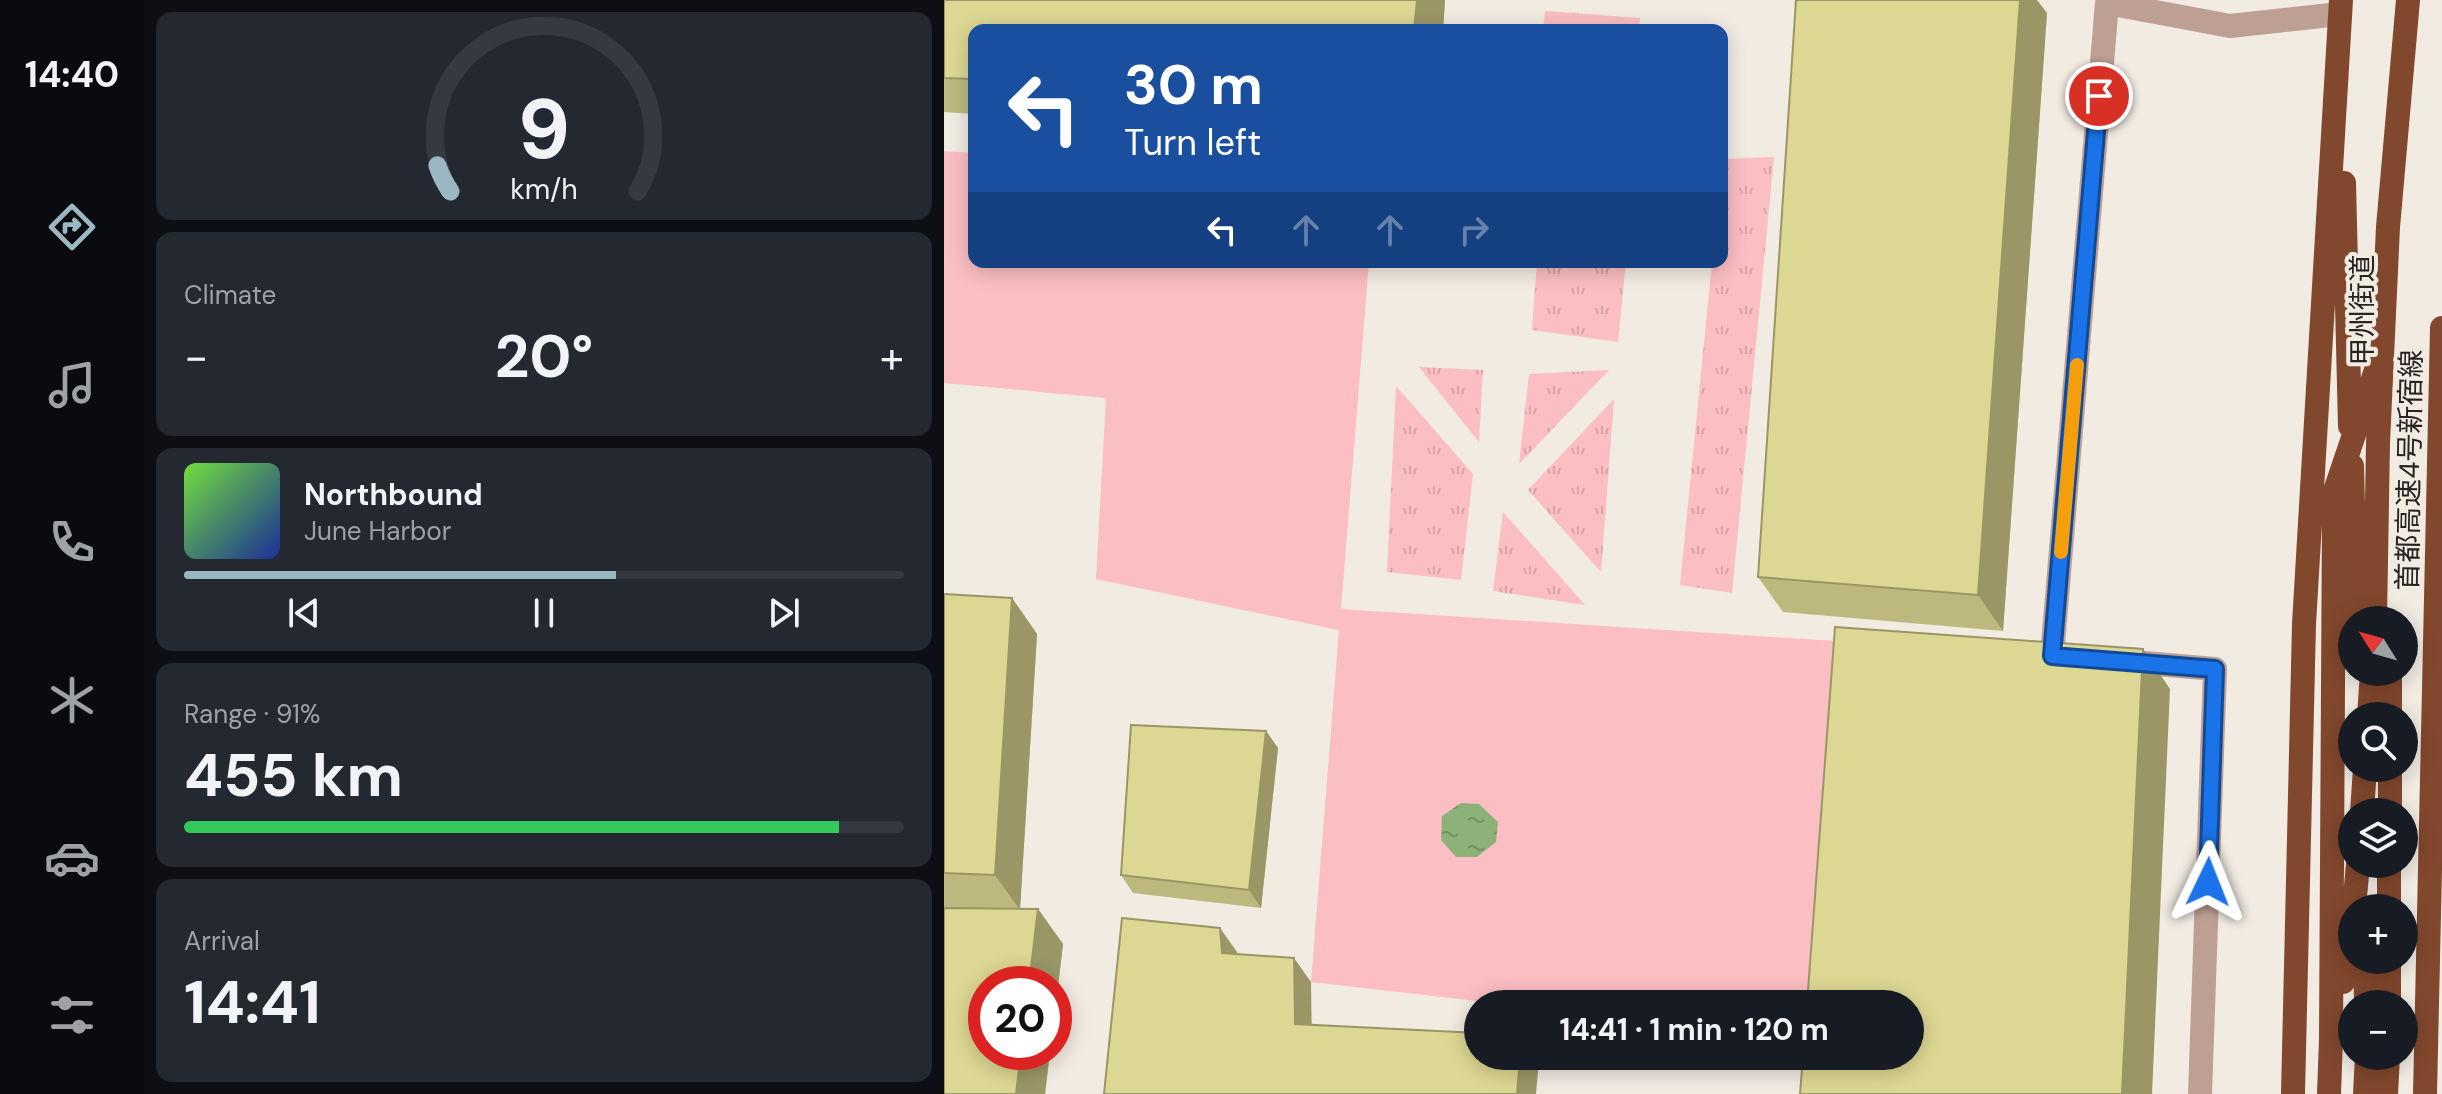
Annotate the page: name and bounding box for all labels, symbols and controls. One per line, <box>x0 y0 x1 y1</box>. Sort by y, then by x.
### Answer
text: 30 m <box>1124 48 1263 121</box>
text: 14:40 <box>25 51 119 98</box>
icon: left <box>992 56 1096 160</box>
pin <box>2065 62 2133 130</box>
icon: arrive <box>2077 74 2121 118</box>
text: 9 <box>518 75 570 184</box>
text: Turn left <box>1124 119 1261 166</box>
text: km/h <box>510 171 578 208</box>
icon: directions <box>44 199 100 255</box>
icon: left <box>1200 208 1244 252</box>
icon: ahead <box>1284 208 1328 252</box>
icon: ahead <box>1368 208 1412 252</box>
icon: right <box>1452 208 1496 252</box>
street label: 甲州街道 <box>2344 254 2381 366</box>
text: Climate <box>184 278 276 312</box>
text: 20° <box>495 317 593 396</box>
text: − <box>184 328 208 386</box>
text: + <box>880 328 904 386</box>
street label: 首都高速4号新宿線 <box>2389 349 2430 591</box>
icon: music <box>44 357 100 413</box>
text: Northbound <box>304 475 483 514</box>
icon: phone <box>44 514 100 570</box>
text: June Harbor <box>304 514 451 548</box>
icon: previous <box>282 591 326 635</box>
icon: pause <box>522 591 566 635</box>
icon: next <box>762 591 806 635</box>
north arrow <box>2338 606 2418 686</box>
map controls <box>2338 606 2418 1070</box>
icon: climate <box>44 672 100 728</box>
text: Range · 91% <box>184 697 320 731</box>
button: search <box>2338 702 2418 782</box>
text: 455 km <box>184 736 403 815</box>
button: layers <box>2338 798 2418 878</box>
icon: car <box>44 830 100 886</box>
position arrow <box>2166 840 2250 924</box>
button: + <box>2338 894 2418 974</box>
text: Arrival <box>184 924 260 958</box>
text: 14:41 <box>184 963 321 1042</box>
speed limit sign: 20 <box>968 966 1072 1070</box>
icon: filters <box>44 987 100 1043</box>
button: − <box>2338 990 2418 1070</box>
text: 14:41 · 1 min · 120 m <box>1559 1010 1829 1049</box>

